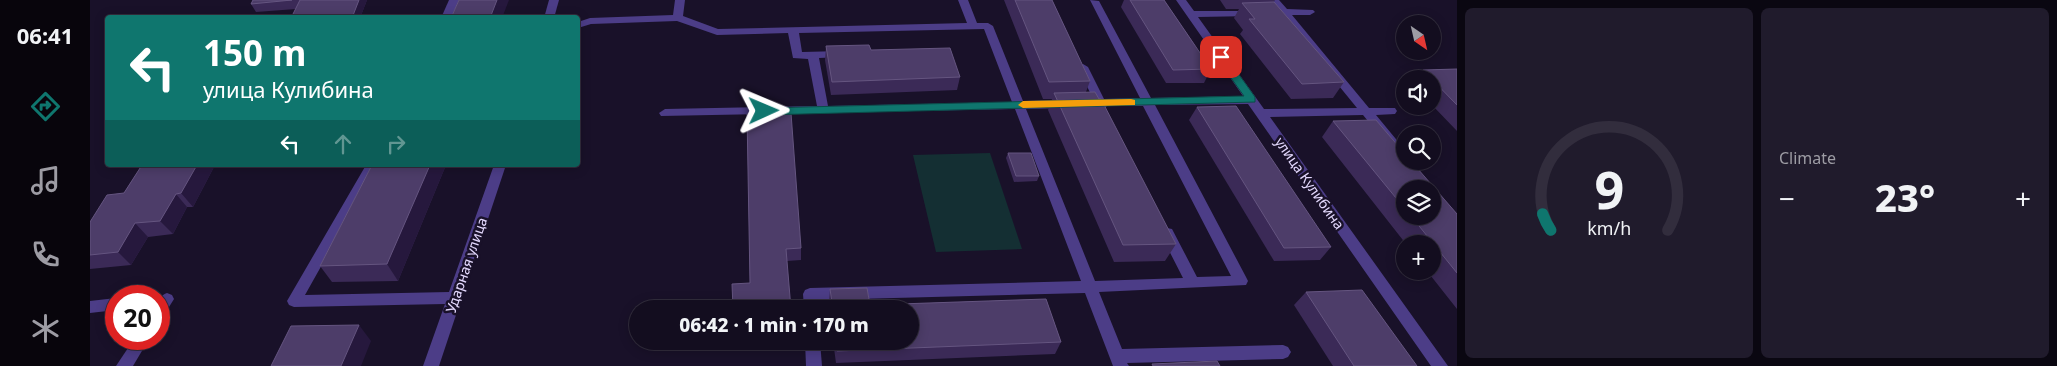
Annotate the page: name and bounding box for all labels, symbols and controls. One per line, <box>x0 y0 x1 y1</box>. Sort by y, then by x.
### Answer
north arrow <box>1396 15 1441 60</box>
map controls <box>1396 15 1441 280</box>
text: 06:41 <box>17 20 73 50</box>
text: 150 m <box>203 29 306 76</box>
icon: left <box>120 35 185 100</box>
pin <box>1200 36 1242 78</box>
icon: arrive <box>1207 43 1235 71</box>
button: sound <box>1396 70 1441 115</box>
text: улица Кулибина <box>203 74 374 104</box>
position arrow <box>737 84 789 136</box>
icon: directions <box>28 89 63 124</box>
button: search <box>1396 125 1441 170</box>
icon: left <box>276 130 304 158</box>
icon: ahead <box>329 130 357 158</box>
icon: right <box>382 130 410 158</box>
street label: улица Кулибина <box>1271 133 1349 233</box>
text: Climate <box>1779 147 1836 169</box>
text: 9 <box>1594 153 1624 224</box>
icon: music <box>28 163 63 198</box>
text: 23° <box>1875 171 1935 223</box>
text: − <box>1779 179 1795 217</box>
text: + <box>2015 179 2031 217</box>
button: layers <box>1396 180 1441 225</box>
street label: Ударная улица <box>441 215 491 315</box>
text: km/h <box>1587 216 1631 240</box>
button: + <box>1396 235 1441 280</box>
icon: phone <box>28 237 63 272</box>
speed limit sign: 20 <box>105 285 170 350</box>
icon: climate <box>28 311 63 346</box>
text: 06:42 · 1 min · 170 m <box>679 312 869 338</box>

